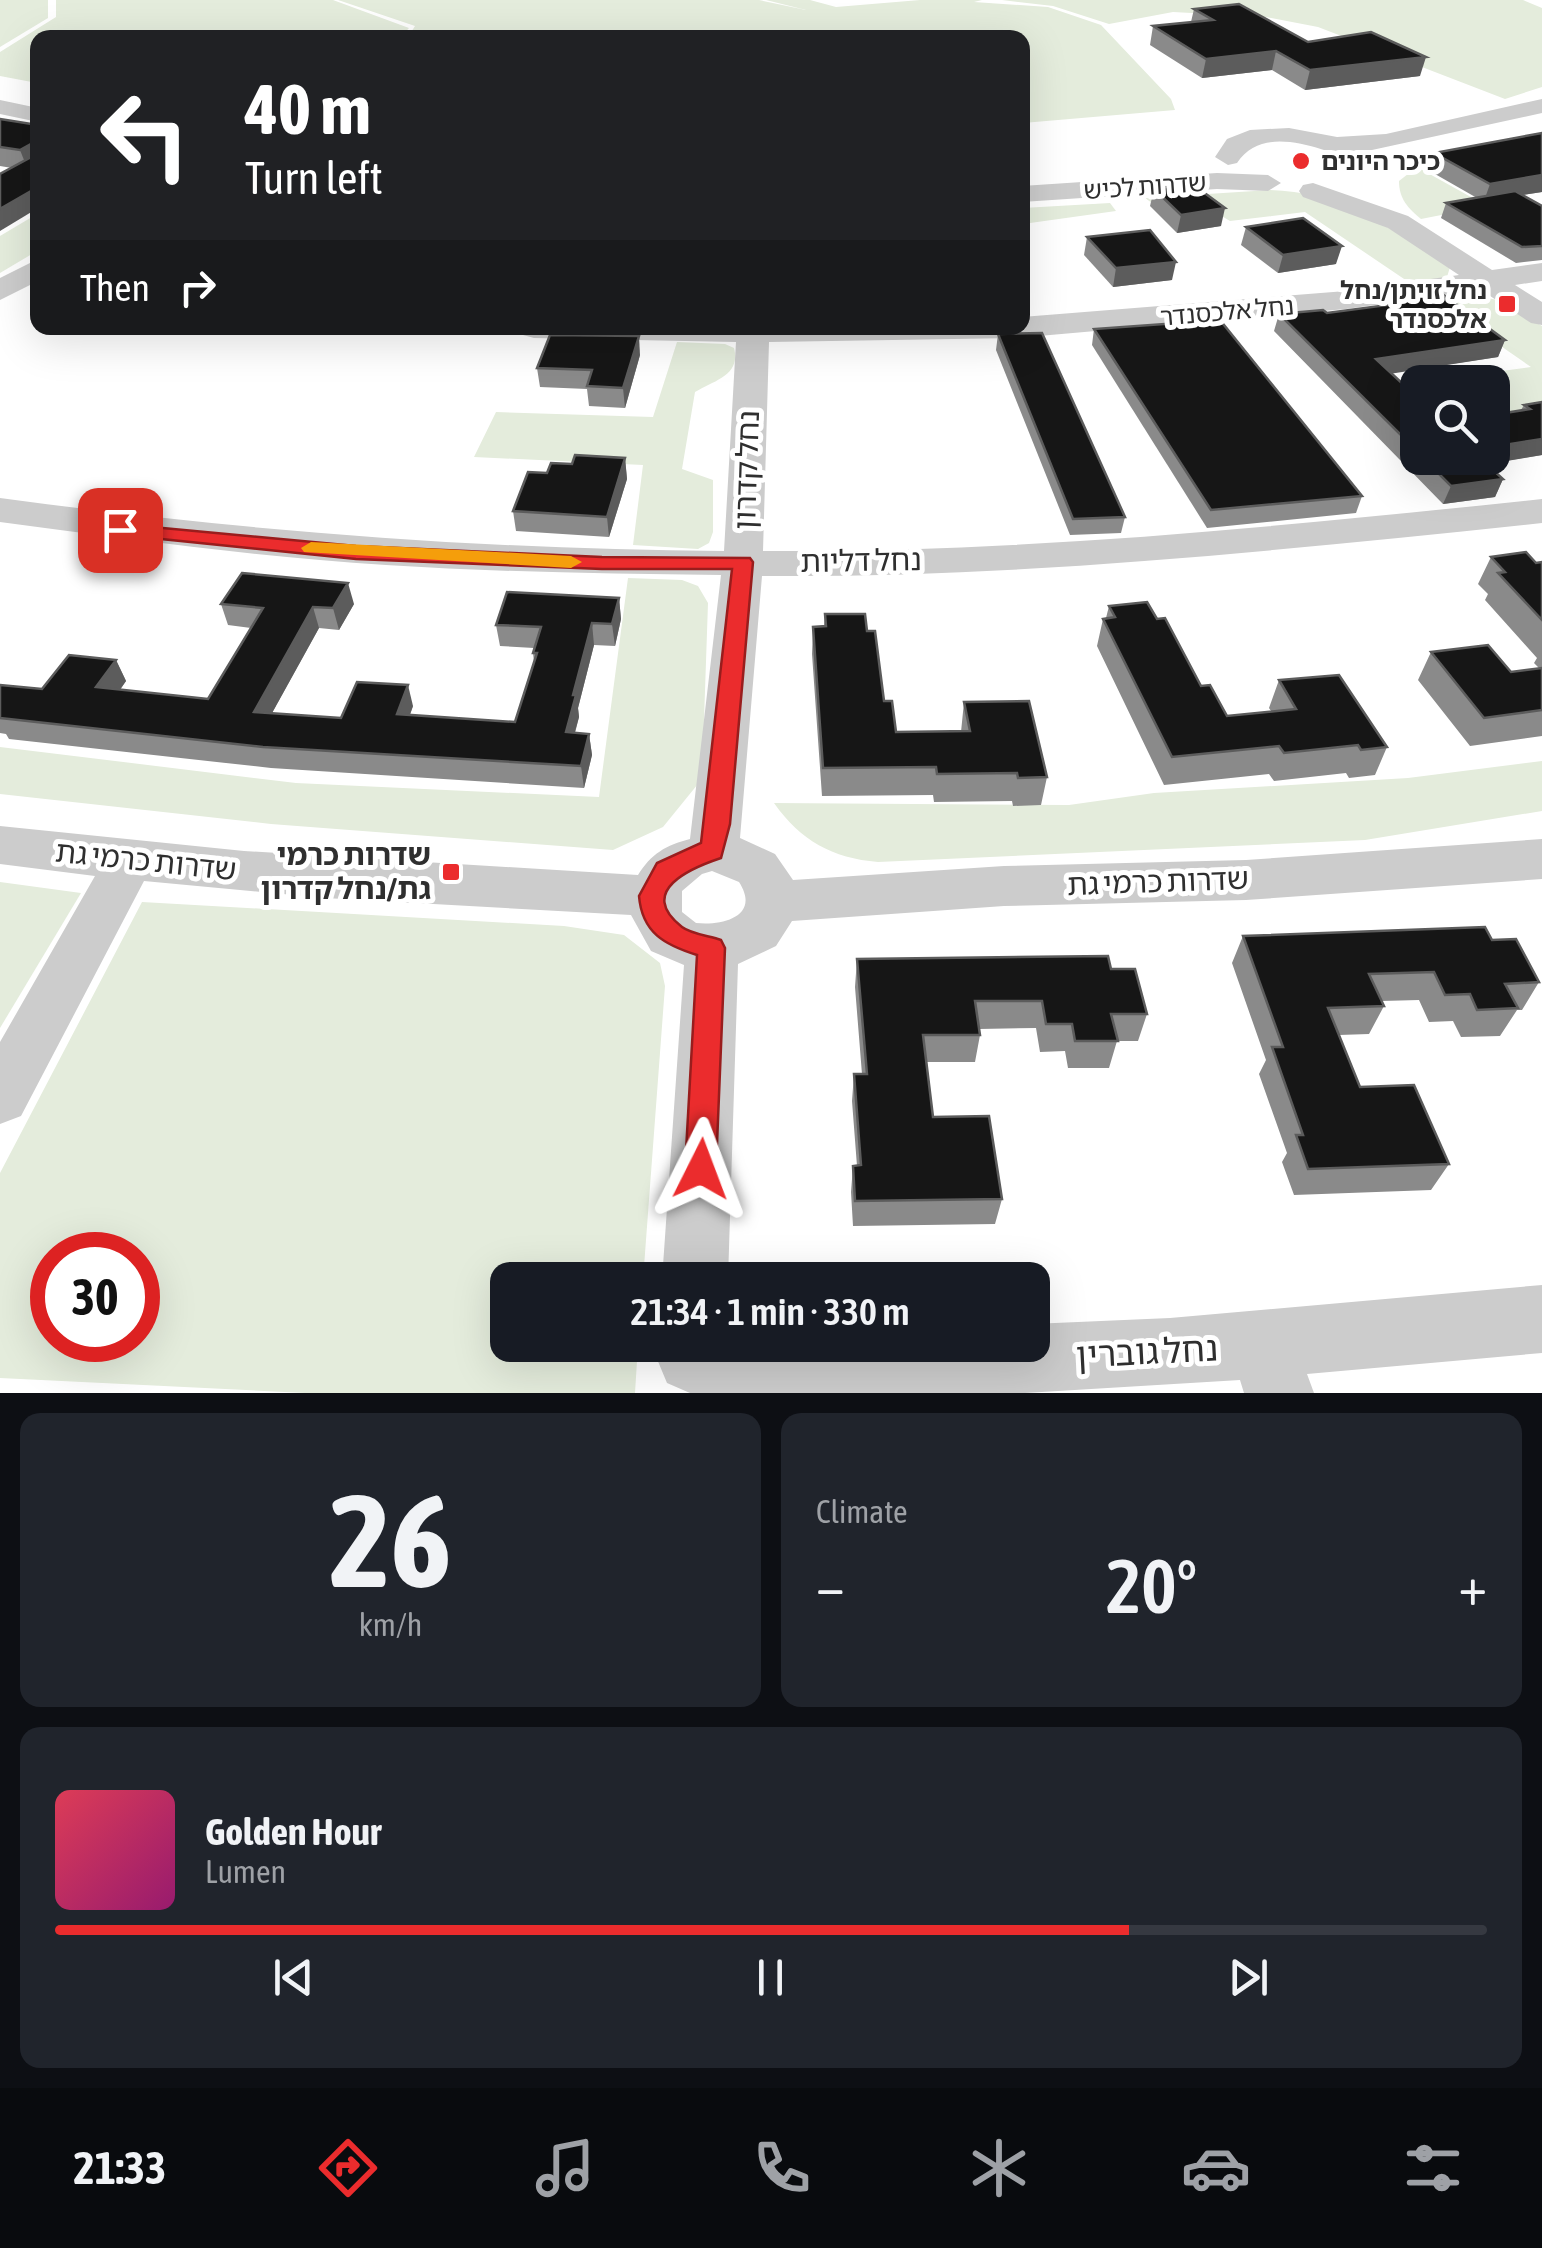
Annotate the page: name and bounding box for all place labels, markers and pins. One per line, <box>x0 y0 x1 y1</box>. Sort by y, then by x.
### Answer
place label: כיכר היונים <box>1321 147 1440 175</box>
marker: כיכר היונים <box>1290 150 1312 172</box>
place label: נחל זויתן/נחל אלכסנדר <box>1340 276 1487 333</box>
marker: נחל זויתן/נחל אלכסנדר <box>1496 293 1518 315</box>
pin <box>78 488 163 573</box>
place label: שדרות כרמי גת/נחל קדרון <box>260 837 431 905</box>
marker: שדרות כרמי גת/נחל קדרון <box>440 861 462 883</box>

